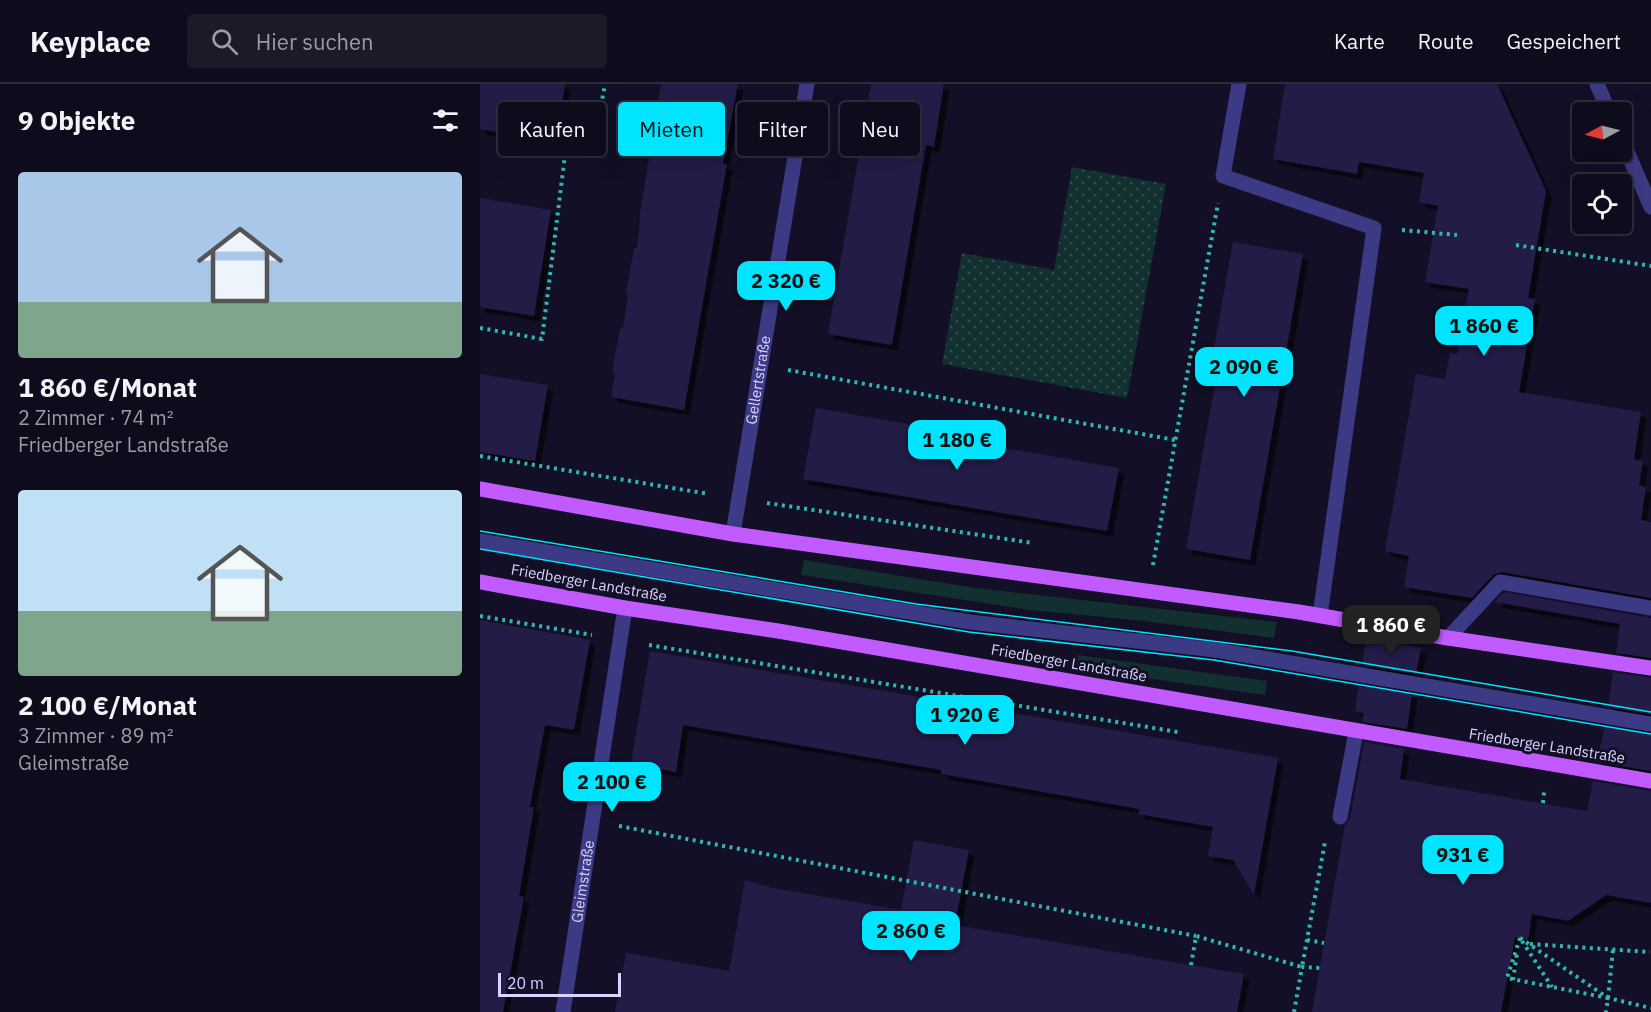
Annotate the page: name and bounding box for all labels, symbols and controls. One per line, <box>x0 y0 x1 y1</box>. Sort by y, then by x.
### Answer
search box <box>187 14 607 68</box>
text: Keyplace <box>30 23 151 60</box>
icon: search <box>208 25 241 58</box>
text: Hier suchen <box>256 27 374 56</box>
text: Karte <box>1334 27 1385 55</box>
text: Route <box>1418 27 1474 55</box>
text: Gespeichert <box>1507 27 1621 55</box>
chip: Kaufen <box>498 102 606 156</box>
chip: Mieten <box>618 102 725 156</box>
chip: Filter <box>737 102 828 156</box>
chip: Neu <box>840 102 920 156</box>
north arrow <box>1572 102 1632 162</box>
map controls <box>1572 102 1632 234</box>
text: 9 Objekte <box>18 103 135 137</box>
icon: filters <box>429 104 462 137</box>
button: locate <box>1572 174 1632 234</box>
icon: home <box>186 211 294 319</box>
pin: 2 320 € <box>731 261 841 312</box>
text: 2 320 € <box>751 267 821 294</box>
pin: 1 860 € <box>1429 306 1539 357</box>
text: 1 860 € <box>1449 312 1519 339</box>
street label: Gellertstraße <box>741 334 774 426</box>
pin: 2 090 € <box>1189 347 1299 398</box>
text: 2 090 € <box>1209 353 1279 380</box>
text: 1 860 €/Monat <box>18 370 197 404</box>
text: 2 Zimmer · 74 m² <box>18 404 174 431</box>
pin: 1 180 € <box>902 420 1012 471</box>
text: 1 180 € <box>922 426 992 453</box>
text: Friedberger Landstraße <box>18 431 229 458</box>
icon: home <box>186 529 294 637</box>
street label: Friedberger Landstraße <box>510 559 669 606</box>
pin: 1 860 € <box>1336 605 1446 656</box>
text: 1 860 € <box>1356 611 1426 638</box>
street label: Friedberger Landstraße <box>990 639 1149 686</box>
text: 2 100 €/Monat <box>18 688 197 722</box>
pin: 1 920 € <box>910 695 1020 746</box>
text: 1 920 € <box>930 701 1000 728</box>
text: 3 Zimmer · 89 m² <box>18 722 174 749</box>
street label: Friedberger Landstraße <box>1468 724 1627 767</box>
text: Gleimstraße <box>18 749 129 776</box>
pin: 2 100 € <box>557 762 667 813</box>
text: 2 100 € <box>577 768 647 795</box>
pin: 931 € <box>1421 835 1505 886</box>
street label: Gleimstraße <box>567 839 598 924</box>
text: 931 € <box>1436 841 1490 868</box>
pin: 2 860 € <box>856 911 966 962</box>
text: 2 860 € <box>876 917 946 944</box>
scale bar <box>498 970 621 998</box>
text: 20 m <box>507 973 544 993</box>

